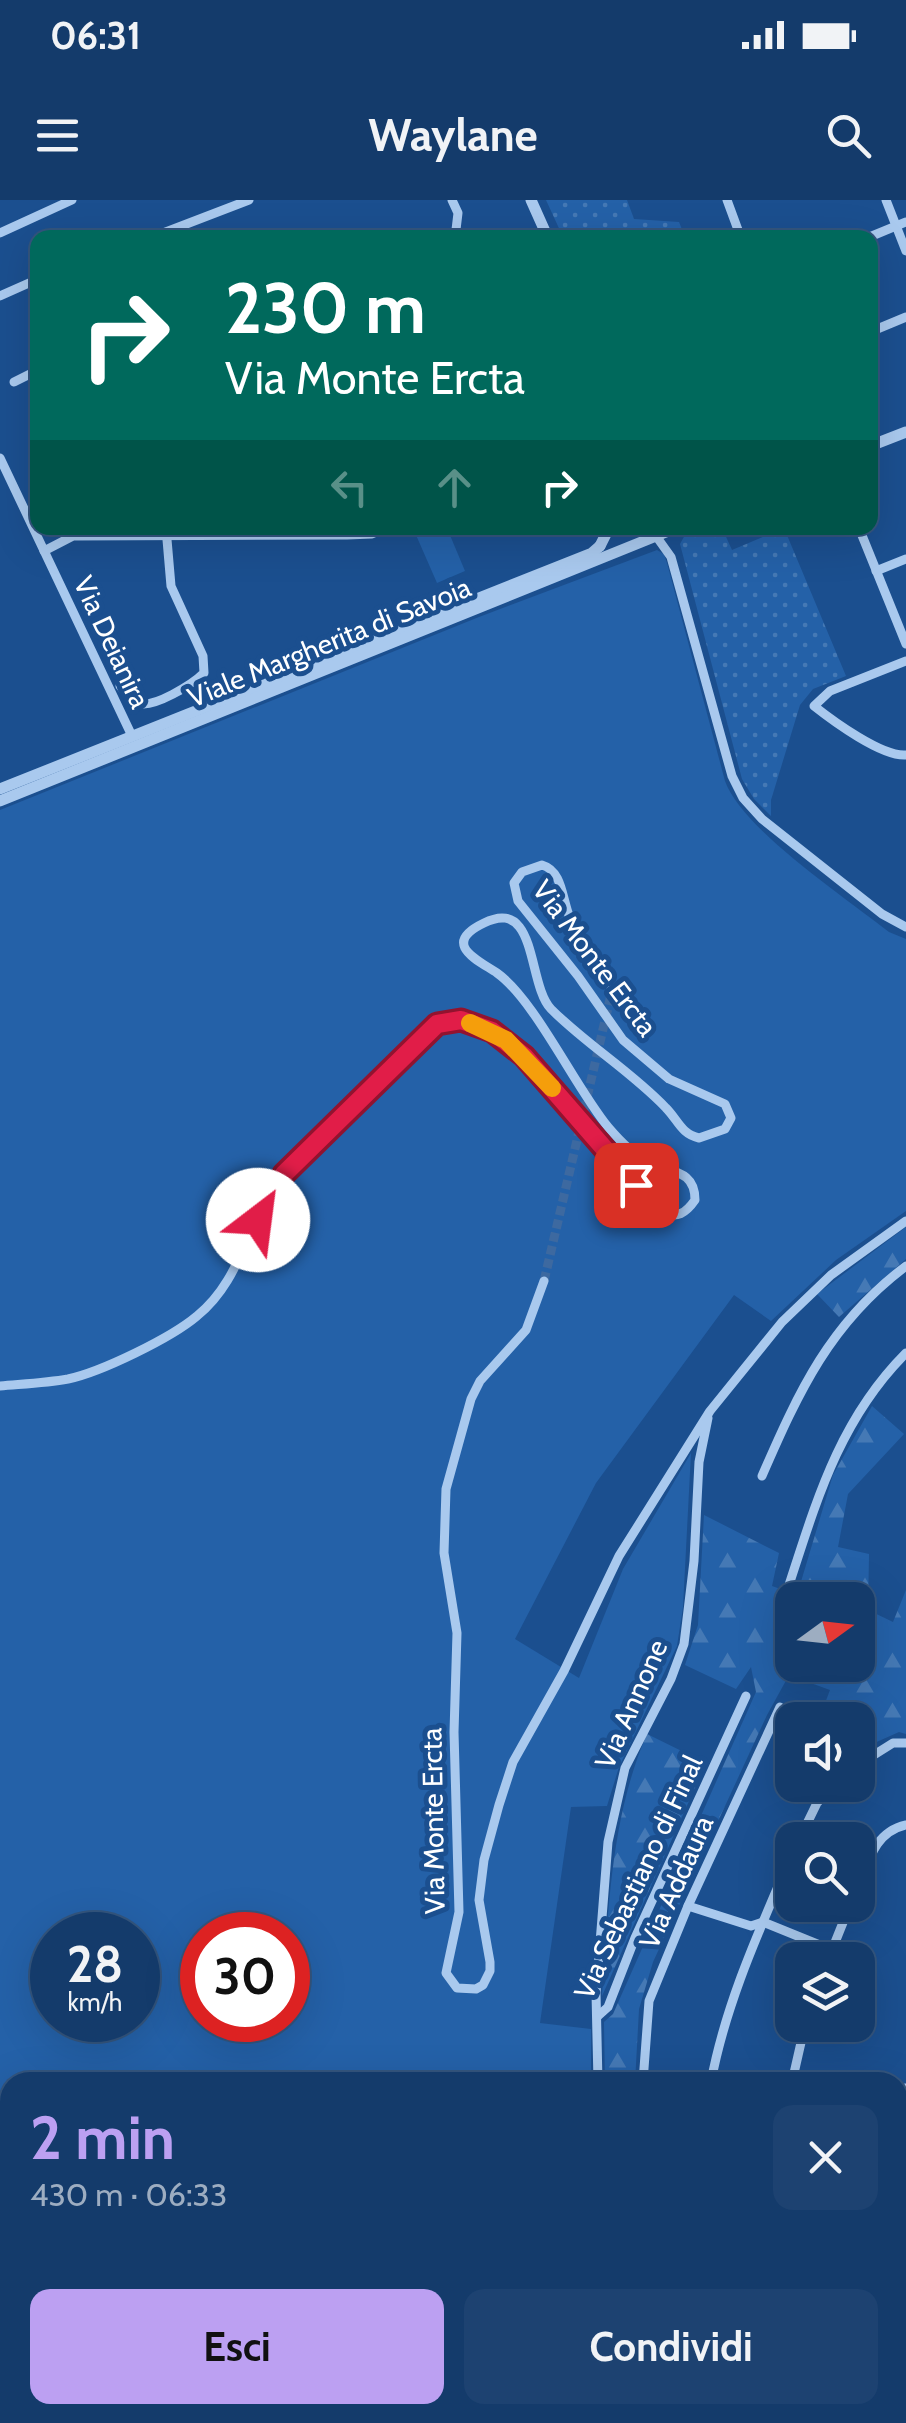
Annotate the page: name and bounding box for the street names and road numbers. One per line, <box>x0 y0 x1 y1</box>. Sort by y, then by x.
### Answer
street label: Viale Margherita di Savoia <box>183 569 476 714</box>
street label: Via Deianira <box>67 571 158 714</box>
street label: Via Monte Ercta <box>525 873 665 1043</box>
street label: Via Annone <box>587 1634 675 1774</box>
street label: Via Monte Ercta <box>414 1727 452 1915</box>
street label: Via Sebastiano di Final <box>567 1749 710 2004</box>
street label: Via Addaura <box>632 1810 721 1954</box>

